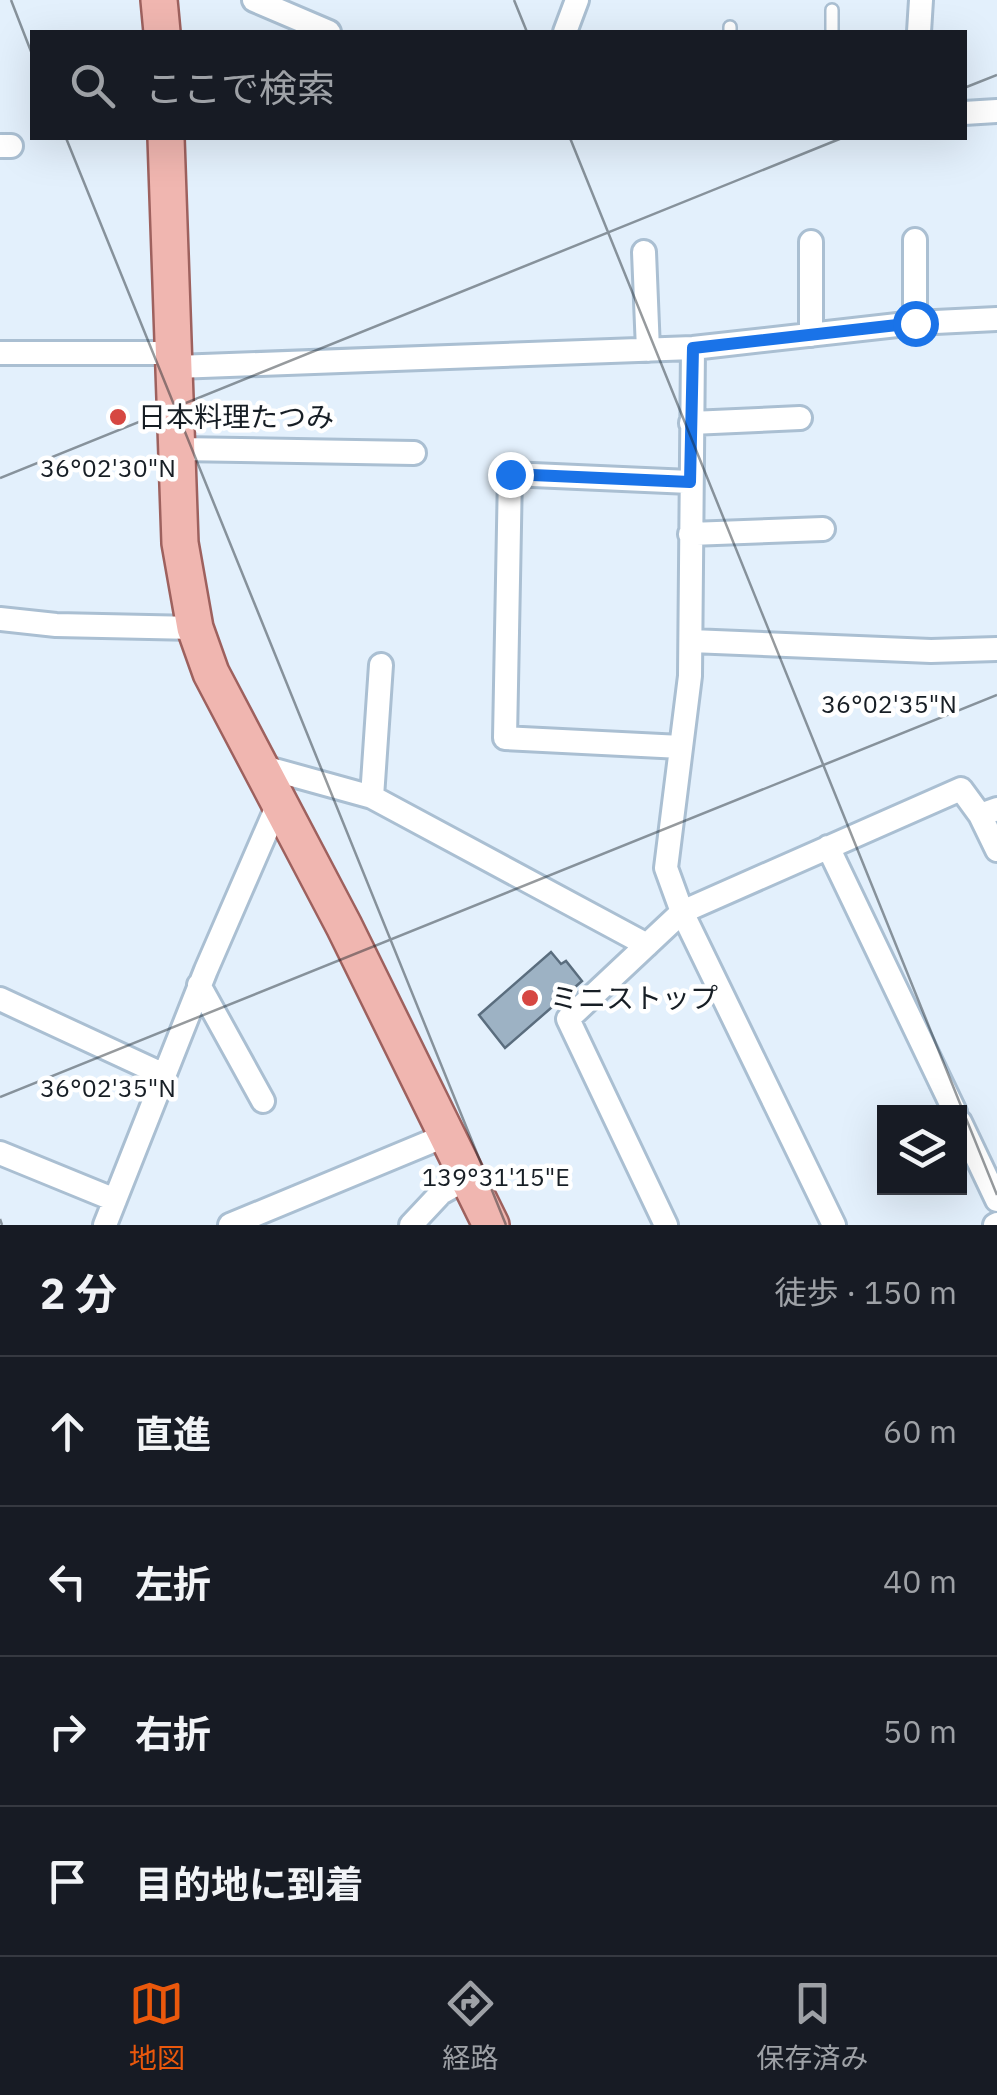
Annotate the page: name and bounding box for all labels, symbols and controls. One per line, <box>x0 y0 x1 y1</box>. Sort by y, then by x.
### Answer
search box <box>30 30 967 140</box>
icon: search <box>65 58 120 113</box>
text: ここで検索 <box>145 63 335 112</box>
route start <box>893 301 939 347</box>
place label: 日本料理たつみ <box>138 398 334 435</box>
marker: 日本料理たつみ <box>107 406 129 428</box>
text: 36°02'30"N <box>40 451 176 484</box>
route end <box>488 452 534 498</box>
text: 36°02'35"N <box>821 687 957 720</box>
place label: ミニストップ <box>550 979 718 1016</box>
marker: ミニストップ <box>519 987 541 1009</box>
text: 36°02'35"N <box>40 1071 176 1104</box>
map controls <box>877 1105 967 1195</box>
button: layers <box>877 1105 967 1195</box>
text: 139°31'15"E <box>422 1160 570 1193</box>
text: 2 分 <box>40 1266 117 1321</box>
text: 徒歩 · 150 m <box>774 1271 957 1313</box>
icon: ahead <box>40 1404 95 1459</box>
text: 直進 <box>135 1409 211 1458</box>
text: 60 m <box>883 1410 957 1452</box>
icon: left <box>40 1554 95 1609</box>
text: 左折 <box>135 1559 211 1608</box>
text: 40 m <box>883 1560 957 1602</box>
icon: right <box>40 1704 95 1759</box>
text: 右折 <box>135 1709 211 1758</box>
text: 50 m <box>883 1710 957 1752</box>
icon: arrive <box>40 1854 95 1909</box>
text: 目的地に到着 <box>135 1859 363 1908</box>
tab: 地図 <box>129 1976 185 2076</box>
tab: 経路 <box>442 1976 498 2076</box>
tab: 保存済み <box>756 1976 868 2076</box>

